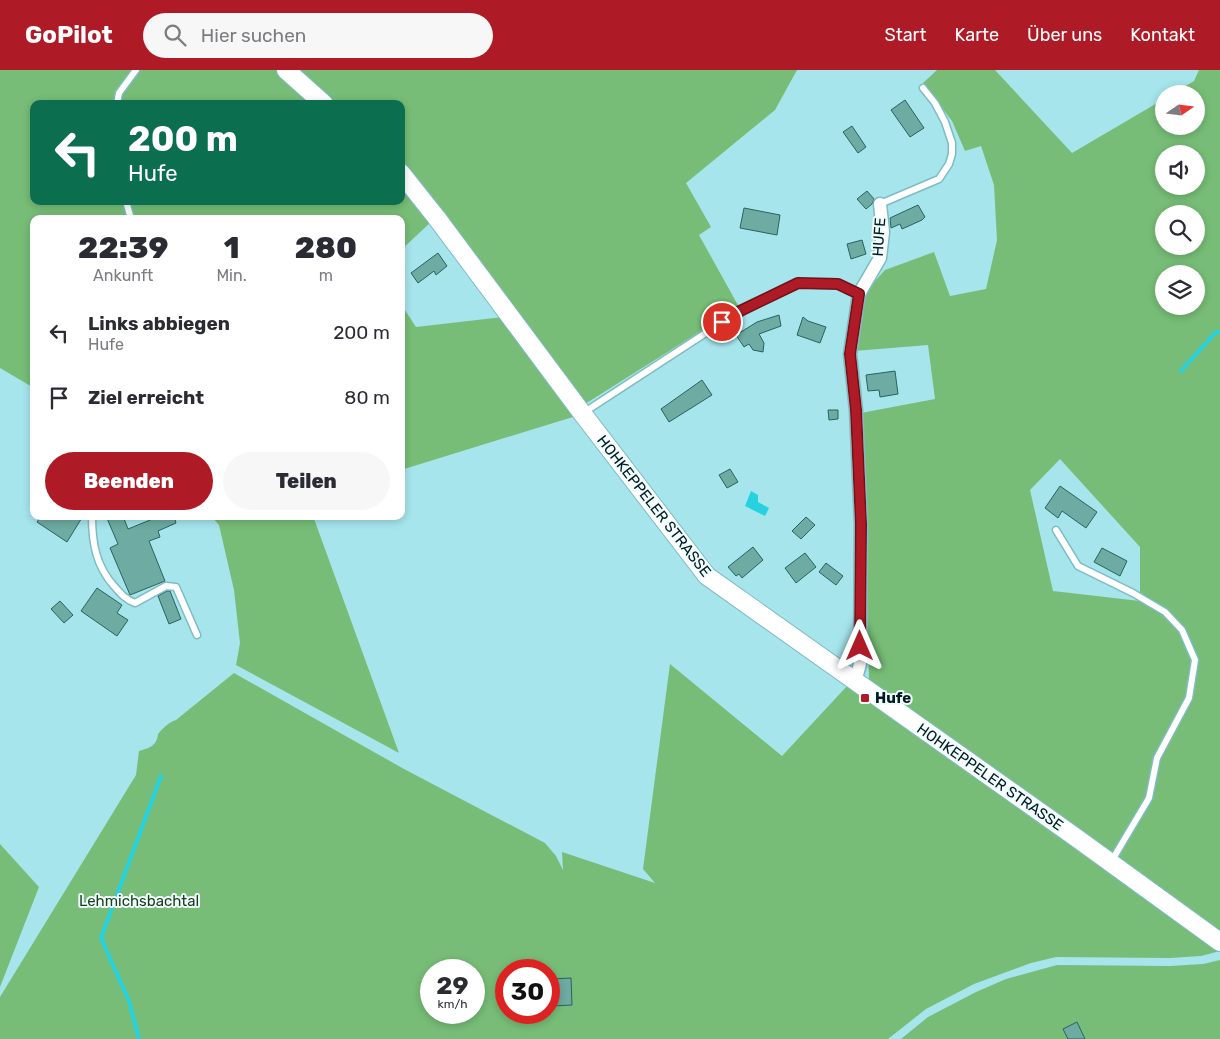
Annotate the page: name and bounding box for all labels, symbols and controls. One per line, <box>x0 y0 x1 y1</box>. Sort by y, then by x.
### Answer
search box <box>143 13 493 58</box>
text: GoPilot <box>25 21 113 49</box>
icon: search <box>161 21 189 49</box>
text: Hier suchen <box>201 24 306 47</box>
text: Start <box>884 24 927 46</box>
text: Karte <box>955 24 999 46</box>
text: Über uns <box>1027 24 1102 46</box>
text: Kontakt <box>1130 24 1195 46</box>
north arrow <box>1155 85 1205 135</box>
map controls <box>1155 85 1205 315</box>
text: 200 m <box>128 118 238 160</box>
icon: left <box>45 120 110 185</box>
button: sound <box>1155 145 1205 195</box>
text: Hufe <box>128 160 178 187</box>
button: search <box>1155 205 1205 255</box>
street label: HUFE <box>869 217 889 257</box>
text: 22:39 <box>78 230 168 266</box>
text: 1 <box>224 230 239 266</box>
text: 280 <box>295 230 357 266</box>
button: layers <box>1155 265 1205 315</box>
text: Ankunft <box>93 266 153 285</box>
text: Min. <box>216 266 247 285</box>
text: m <box>319 266 333 285</box>
pin <box>701 301 743 343</box>
icon: arrive <box>708 308 736 336</box>
text: Links abbiegen <box>88 312 230 335</box>
icon: left <box>45 319 73 347</box>
text: 200 m <box>333 321 390 344</box>
text: Hufe <box>88 335 124 354</box>
icon: arrive <box>45 384 73 412</box>
text: Ziel erreicht <box>88 386 204 409</box>
text: 80 m <box>344 386 390 409</box>
street label: HOHKEPPELER STRASSE <box>593 432 715 580</box>
button: Beenden <box>45 452 213 510</box>
button: Teilen <box>223 452 390 510</box>
position arrow <box>833 619 885 671</box>
place label: Hufe <box>875 689 911 707</box>
marker: Hufe <box>859 692 871 704</box>
street label: HOHKEPPELER STRASSE <box>913 720 1067 834</box>
park label: Lehmichsbachtal <box>79 892 199 910</box>
speed limit sign: 30 <box>495 959 560 1024</box>
text: 29 <box>436 971 469 1000</box>
text: km/h <box>438 997 467 1011</box>

